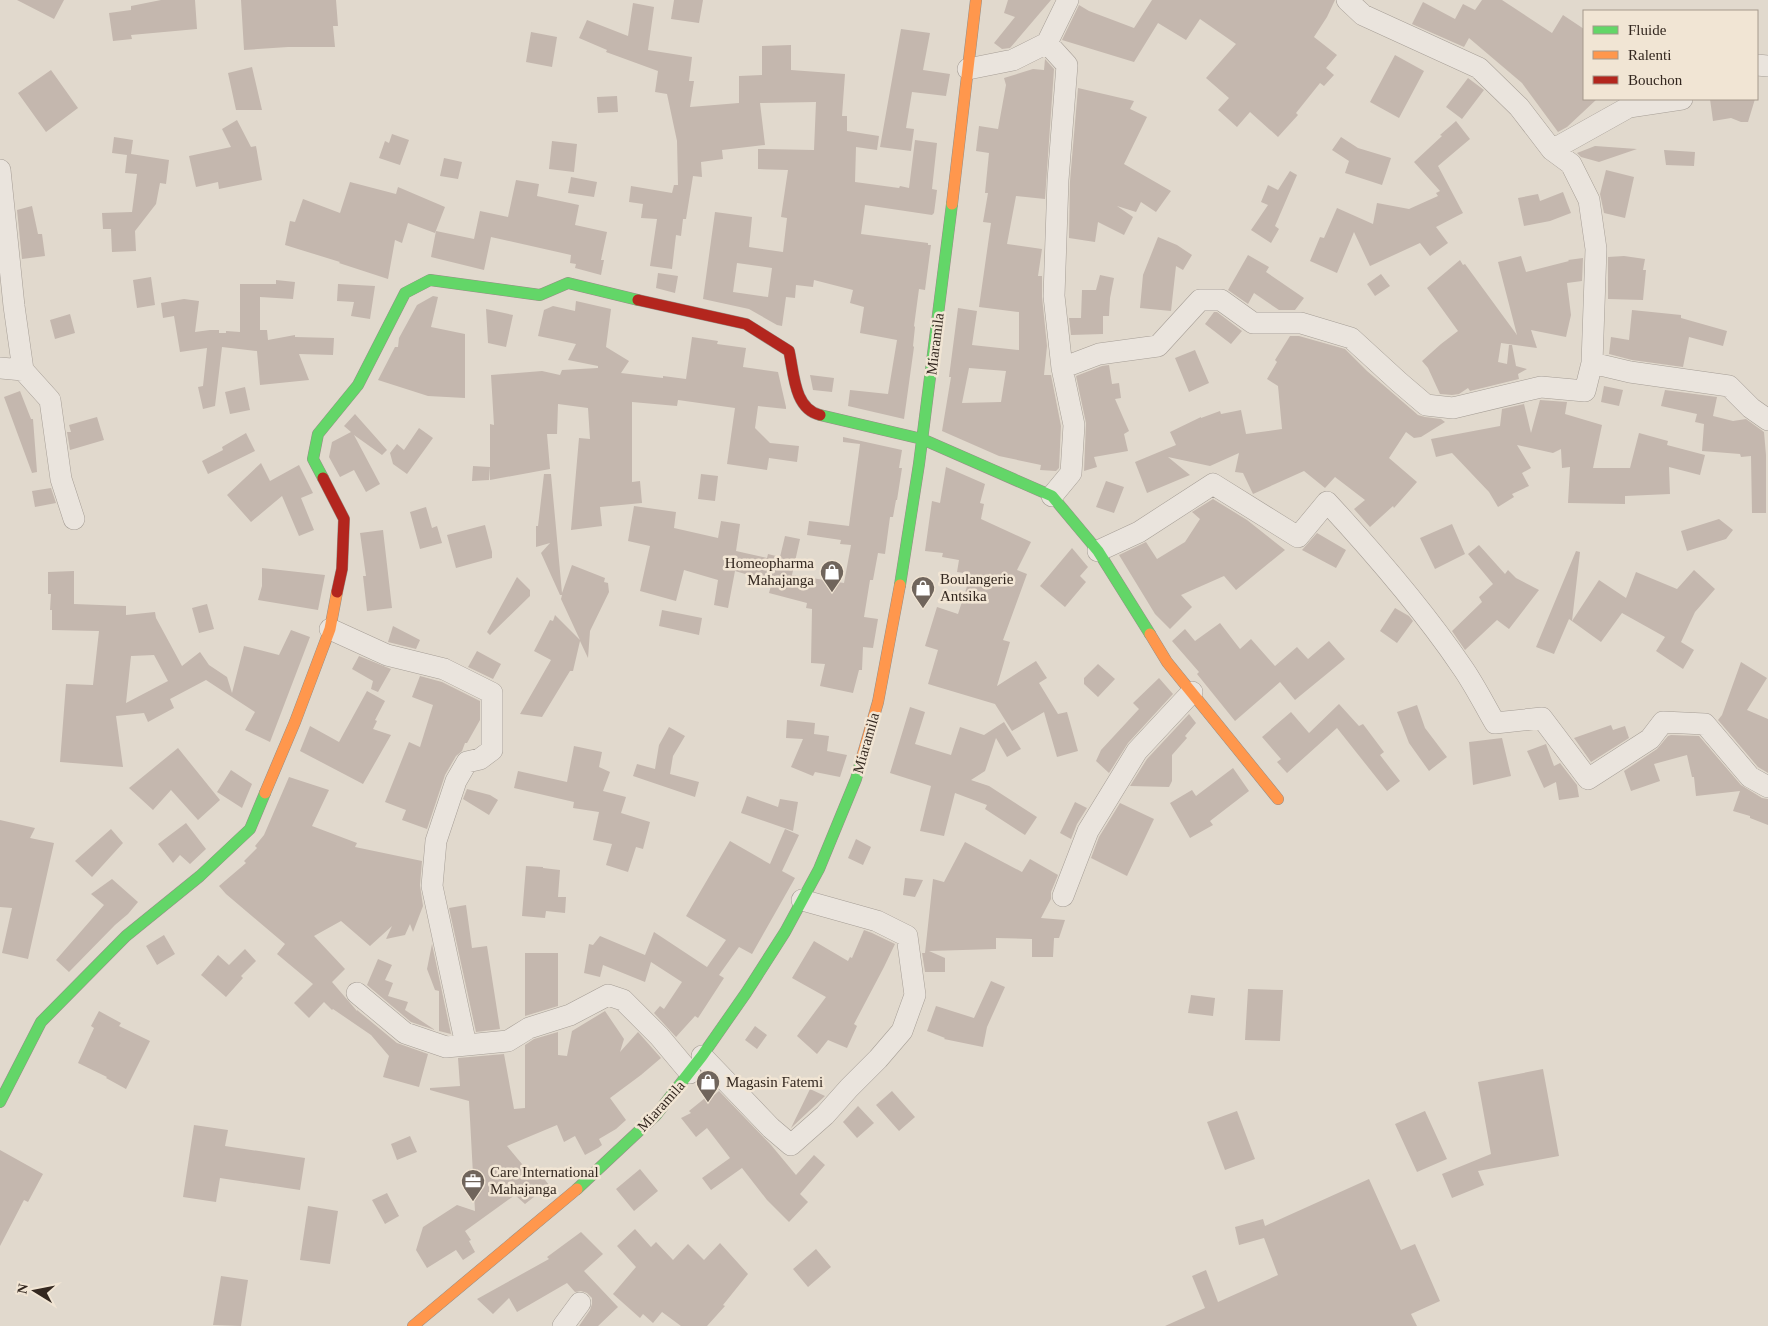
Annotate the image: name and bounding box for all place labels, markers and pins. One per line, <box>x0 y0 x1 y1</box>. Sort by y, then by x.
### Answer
place label: Homeopharma Mahajanga <box>725 555 814 588</box>
shop icon: Homeopharma Mahajanga <box>819 559 845 593</box>
place label: Boulangerie Antsika <box>940 571 1014 604</box>
shop icon: Boulangerie Antsika <box>910 575 936 609</box>
shop icon: Magasin Fatemi <box>695 1069 721 1103</box>
place label: Magasin Fatemi <box>726 1074 823 1090</box>
place label: Care International Mahajanga <box>490 1164 599 1197</box>
office icon: Care International Mahajanga <box>460 1168 486 1202</box>

